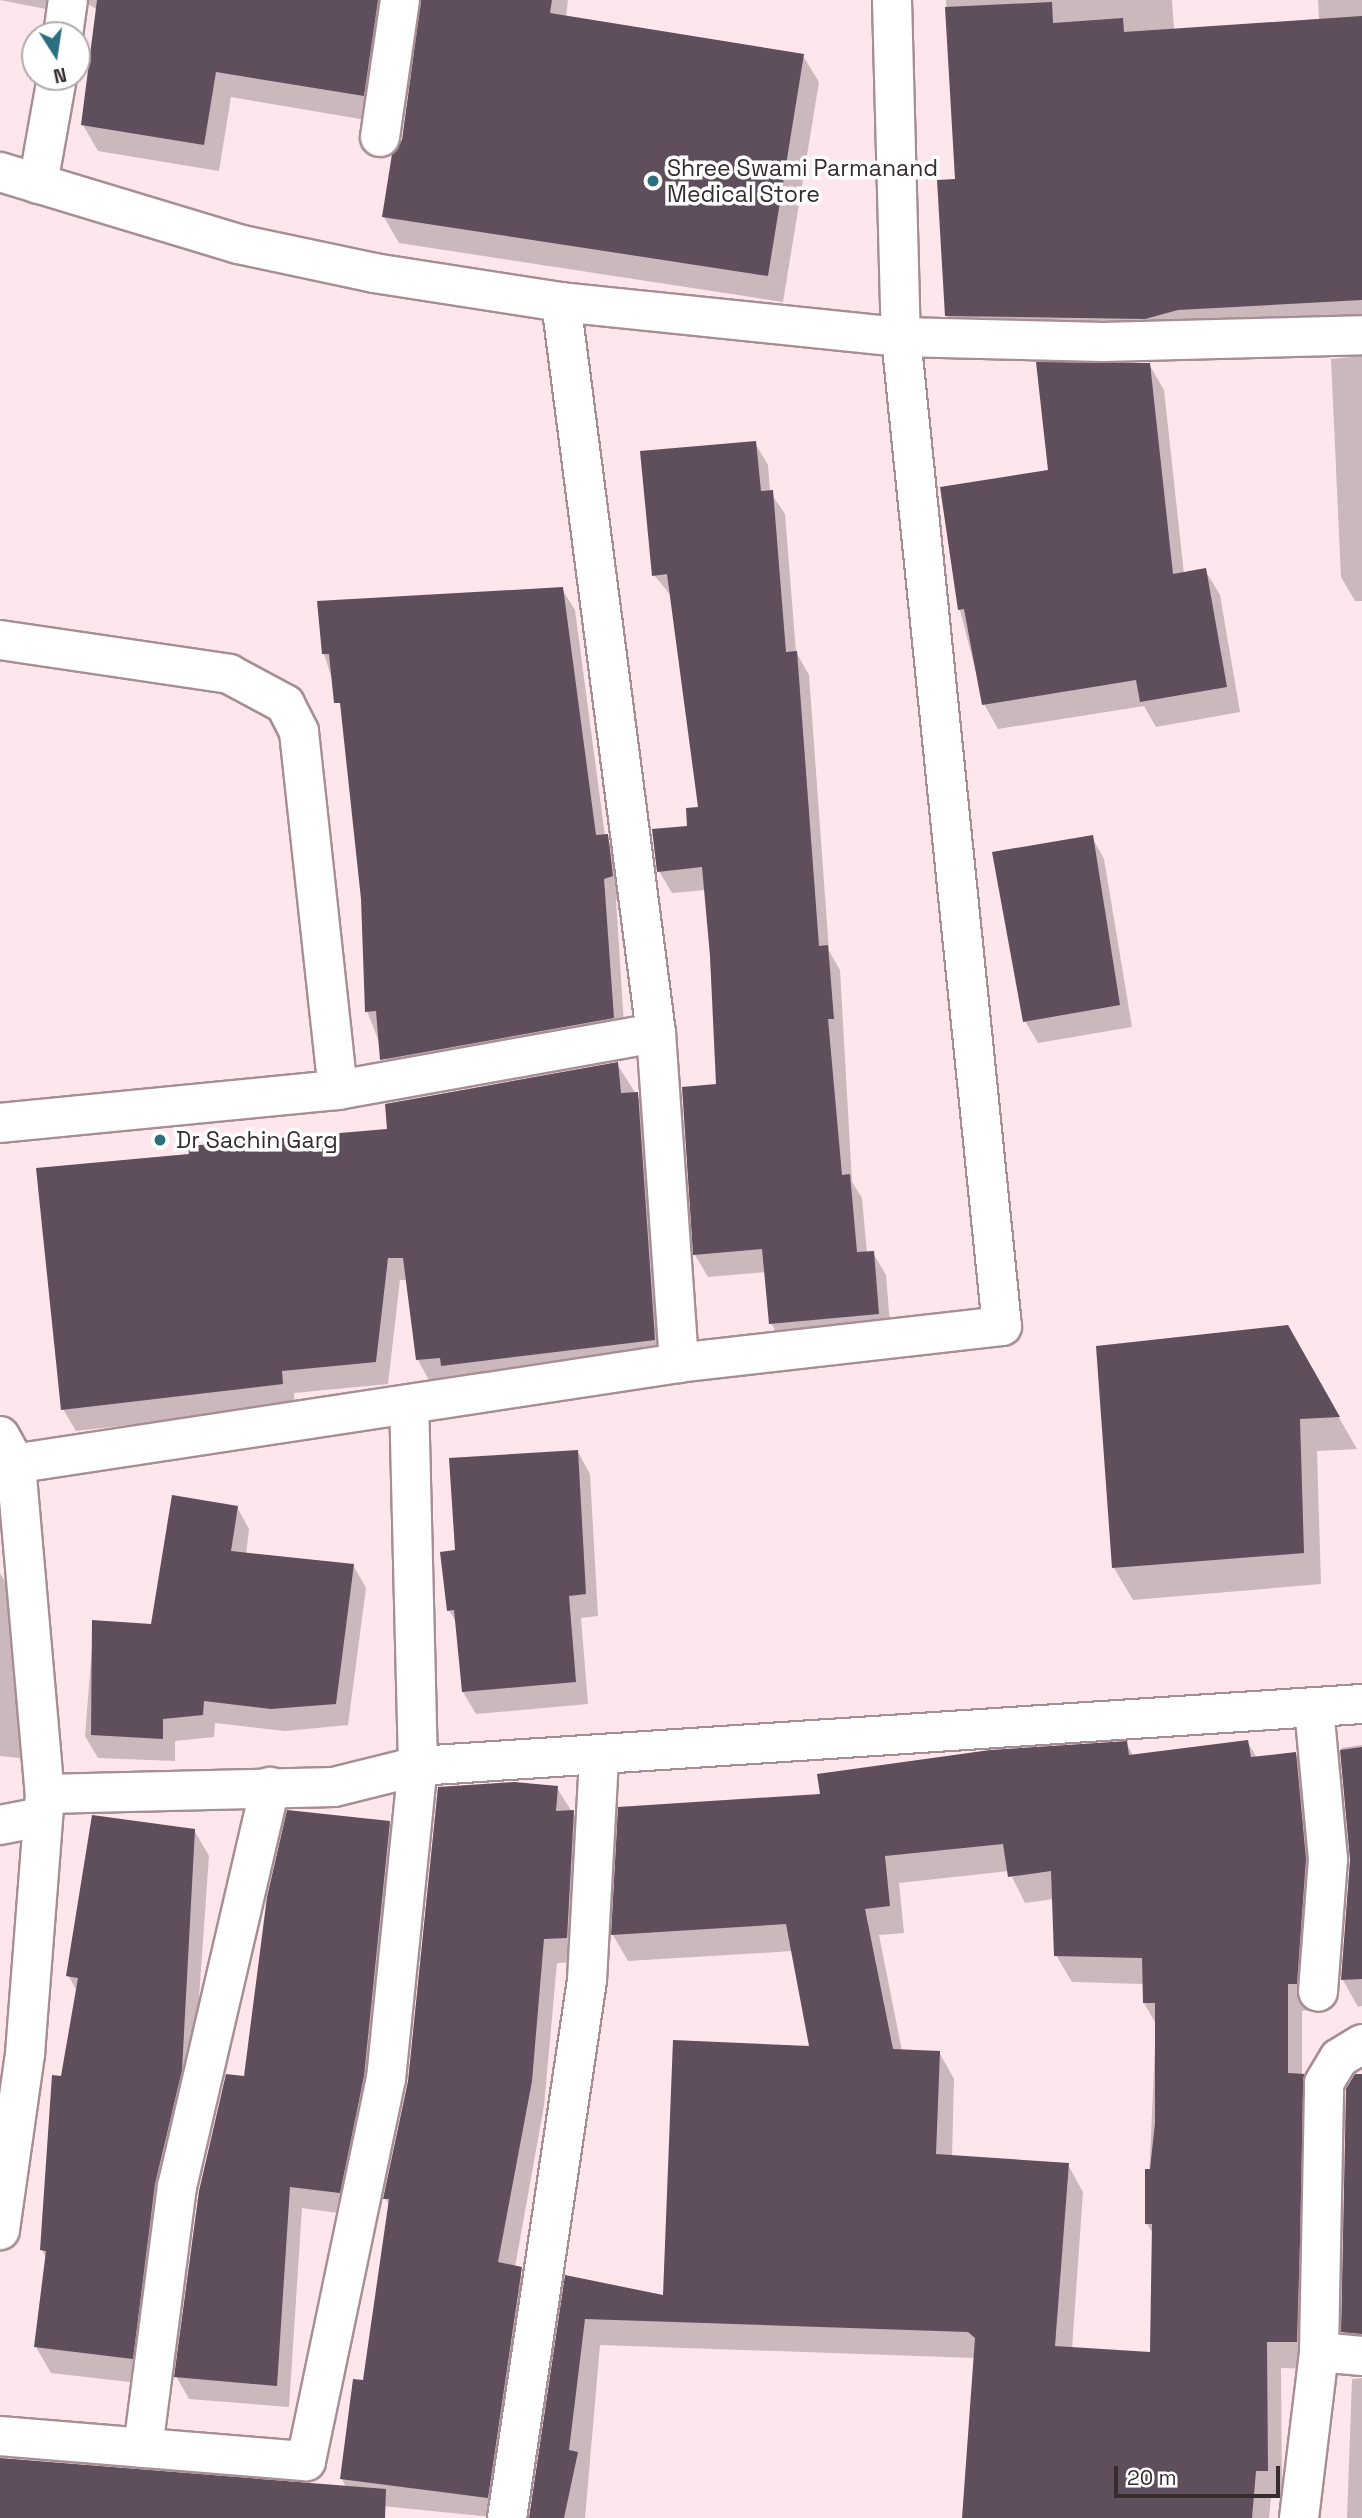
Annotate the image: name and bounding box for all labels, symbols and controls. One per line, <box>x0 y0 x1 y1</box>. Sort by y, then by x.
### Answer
north arrow <box>21 21 91 91</box>
text: N <box>51 62 69 89</box>
place label: Shree Swami Parmanand Medical Store <box>667 154 938 208</box>
marker: Shree Swami Parmanand Medical Store <box>645 173 661 189</box>
place label: Dr Sachin Garg <box>176 1126 338 1154</box>
marker: Dr Sachin Garg <box>150 1130 170 1150</box>
scale bar <box>1117 2452 1283 2496</box>
text: 20 m <box>1127 2464 1177 2491</box>

